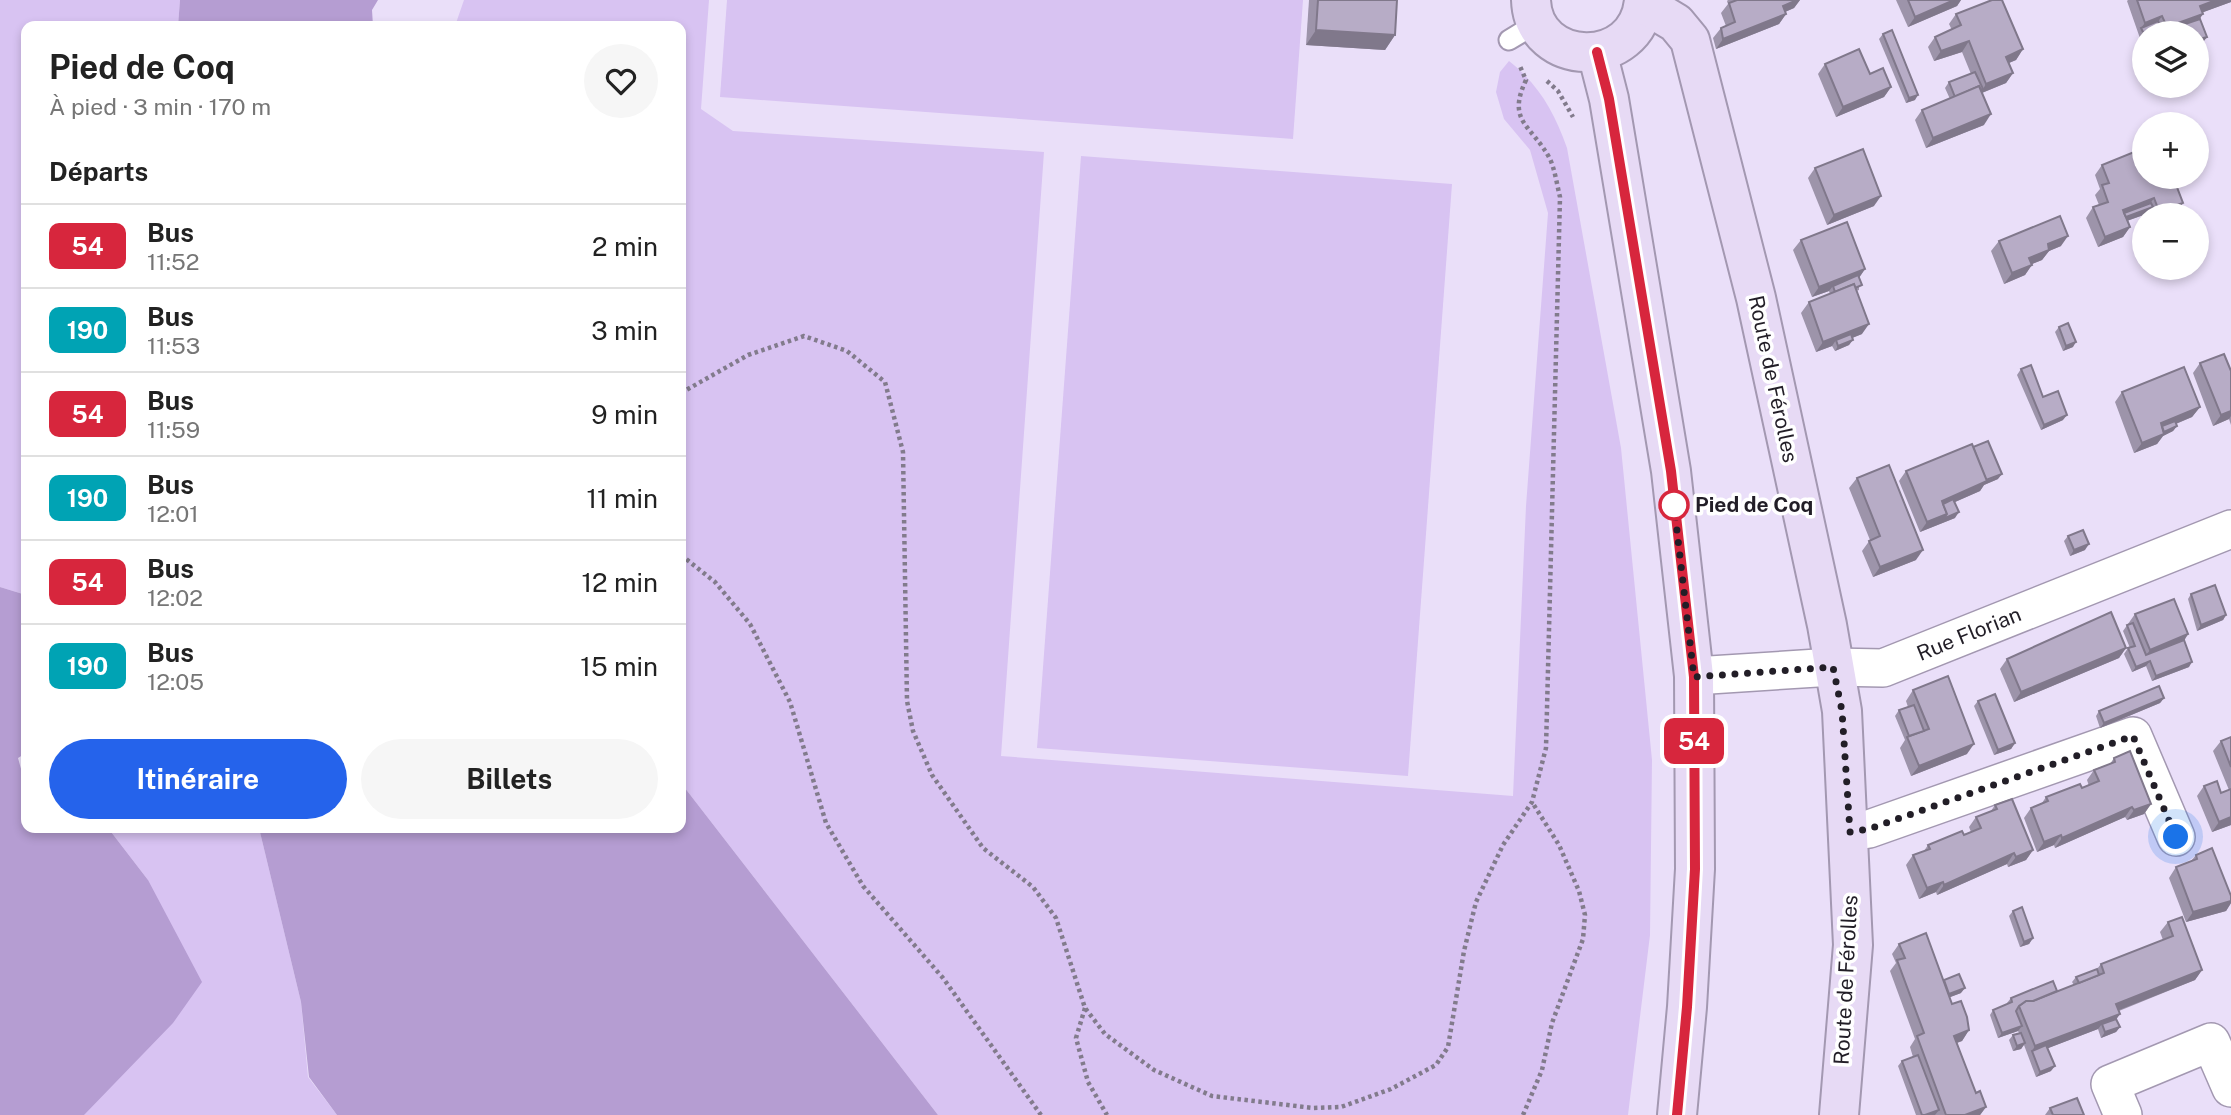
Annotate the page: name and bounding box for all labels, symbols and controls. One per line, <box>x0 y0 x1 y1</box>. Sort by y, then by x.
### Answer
map controls <box>2132 21 2209 280</box>
button: layers <box>2132 21 2209 98</box>
button: heart <box>584 44 658 118</box>
text: Pied de Coq <box>49 48 235 86</box>
text: À pied · 3 min · 170 m <box>49 93 271 120</box>
button: + <box>2132 112 2209 189</box>
text: Départs <box>49 156 148 187</box>
button: − <box>2132 203 2209 280</box>
text: Bus <box>147 217 194 248</box>
text: 2 min <box>592 231 658 262</box>
text: 54 <box>72 232 103 260</box>
text: 11:52 <box>147 248 199 275</box>
street label: Route de Férolles <box>1744 293 1803 465</box>
text: Bus <box>147 301 194 332</box>
text: 3 min <box>591 315 658 346</box>
text: 190 <box>67 316 108 344</box>
text: 11:53 <box>147 332 200 359</box>
text: Bus <box>147 385 194 416</box>
text: 9 min <box>591 399 658 430</box>
text: 54 <box>72 400 103 428</box>
text: 11:59 <box>147 416 200 443</box>
text: Bus <box>147 469 194 500</box>
text: 11 min <box>586 483 658 514</box>
text: 190 <box>67 484 108 512</box>
marker: Pied de Coq <box>1659 490 1689 520</box>
place label: Pied de Coq <box>1695 492 1813 517</box>
text: 12:01 <box>147 500 199 527</box>
text: Bus <box>147 553 194 584</box>
text: 12 min <box>582 567 658 598</box>
text: 54 <box>72 568 103 596</box>
text: 12:02 <box>147 584 203 611</box>
street label: Rue Florian <box>1913 601 2025 666</box>
text: Bus <box>147 637 194 668</box>
text: 15 min <box>580 651 658 682</box>
text: 190 <box>67 652 108 680</box>
text: 12:05 <box>147 668 204 695</box>
line badge: 54 <box>1662 718 1726 764</box>
text: 54 <box>1678 727 1710 755</box>
button: Itinéraire <box>49 739 347 819</box>
button: Billets <box>361 739 658 819</box>
your location <box>2158 819 2193 854</box>
street label: Route de Férolles <box>1829 894 1862 1066</box>

